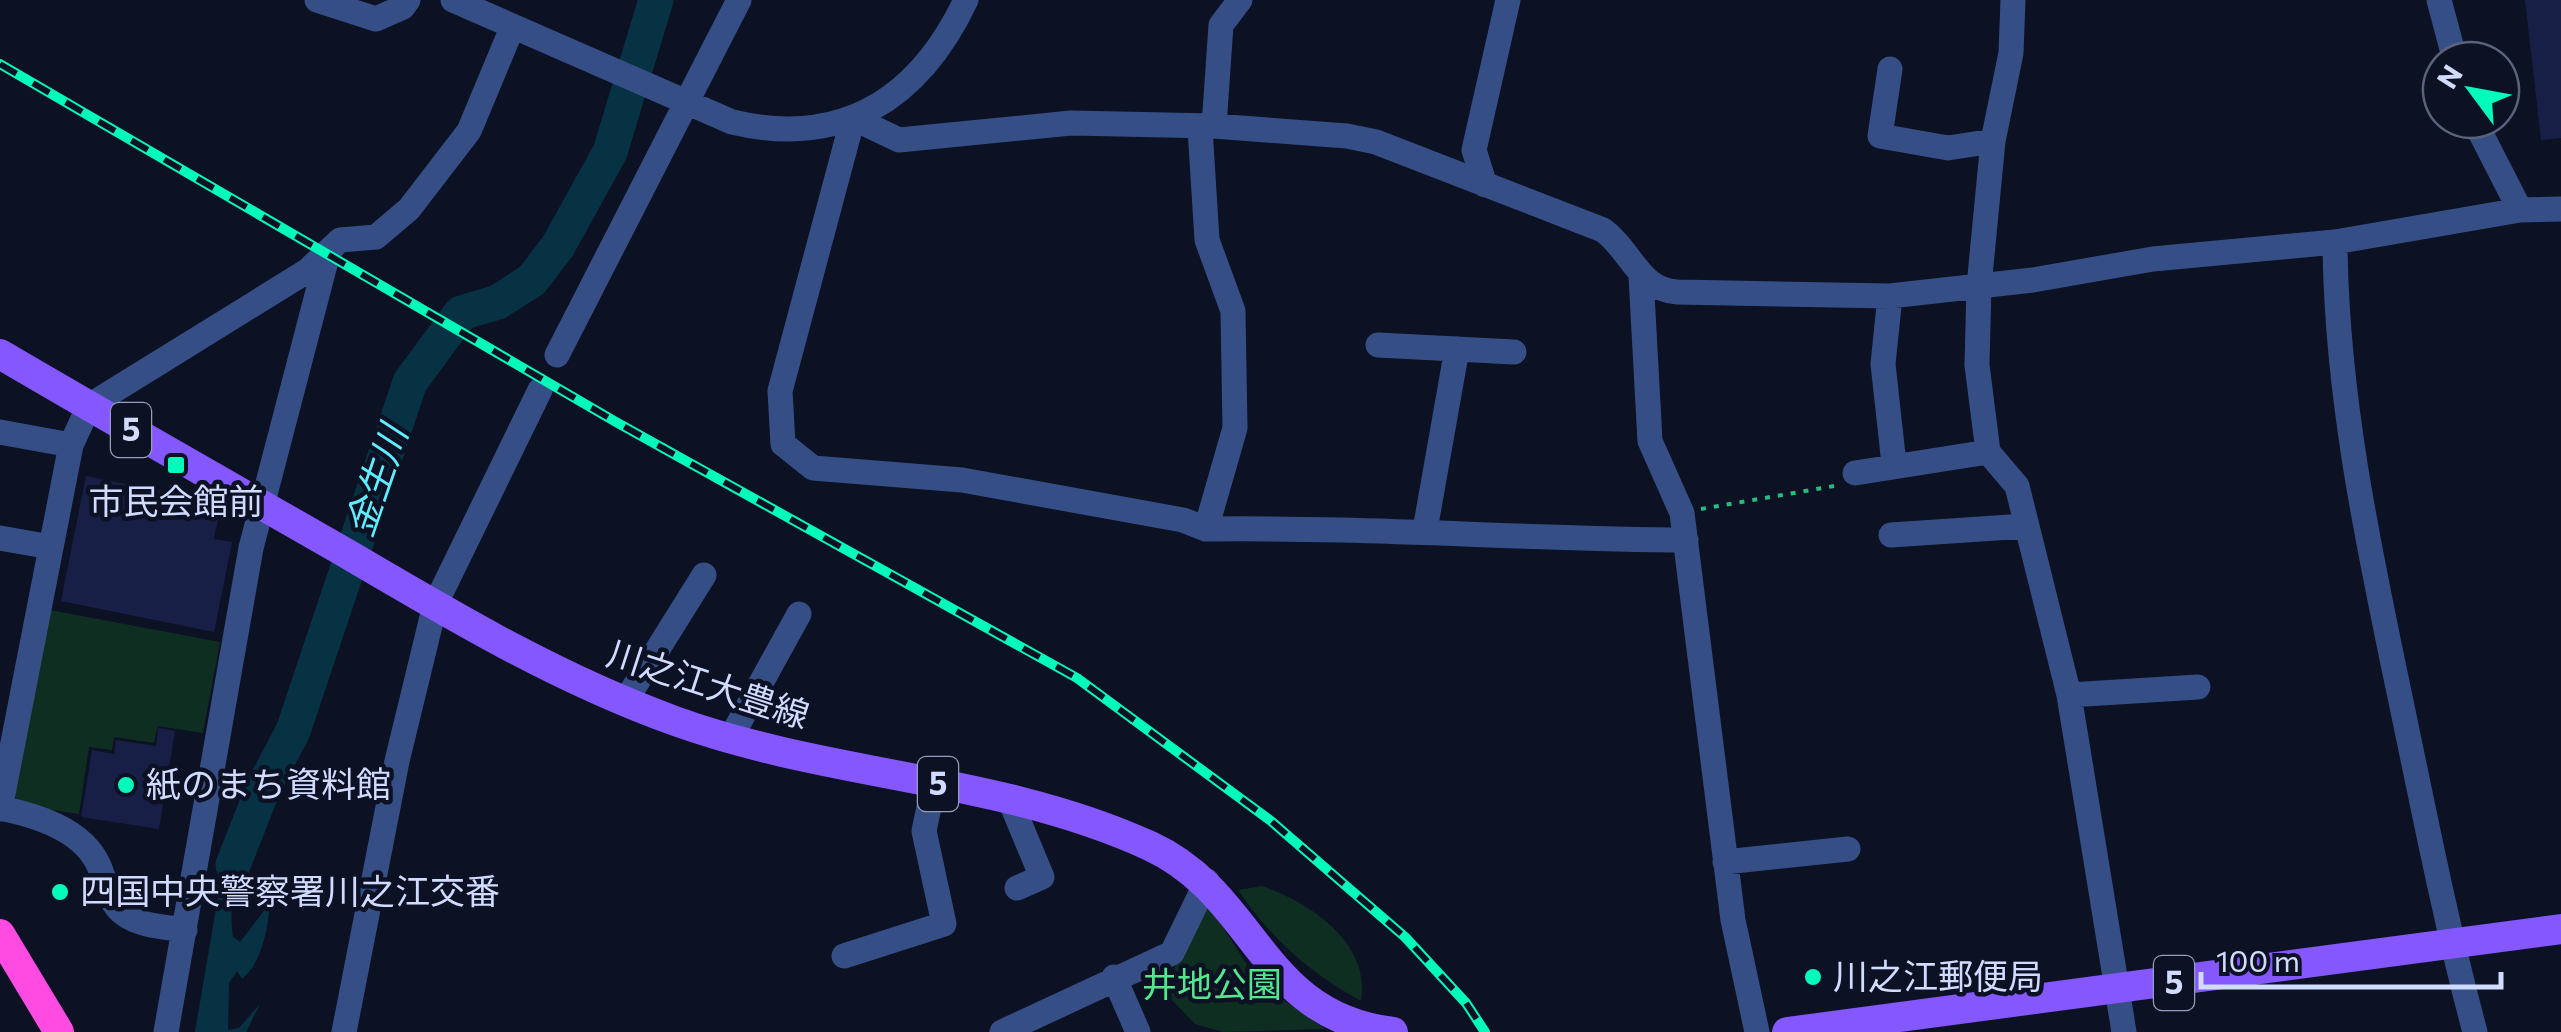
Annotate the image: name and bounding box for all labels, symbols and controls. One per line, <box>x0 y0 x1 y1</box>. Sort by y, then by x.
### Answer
north arrow <box>2421 40 2521 140</box>
text: N <box>2429 58 2469 94</box>
road number: 5 <box>111 403 151 457</box>
water label: 金生川 <box>334 415 417 542</box>
marker: 市民会館前 <box>165 454 187 476</box>
place label: 市民会館前 <box>88 478 264 521</box>
street label: 川之江大豊線 <box>602 630 815 736</box>
road number: 5 <box>918 757 958 811</box>
place label: 紙のまち資料館 <box>146 761 391 804</box>
marker: 紙のまち資料館 <box>115 774 137 796</box>
place label: 四国中央警察署川之江交番 <box>80 868 500 911</box>
marker: 四国中央警察署川之江交番 <box>49 881 71 903</box>
scale bar <box>2201 927 2501 989</box>
text: 100 m <box>2216 941 2300 978</box>
place label: 川之江郵便局 <box>1833 953 2043 996</box>
road number: 5 <box>2154 956 2194 1010</box>
park label: 井地公園 <box>1142 961 1282 1004</box>
marker: 川之江郵便局 <box>1802 966 1824 988</box>

